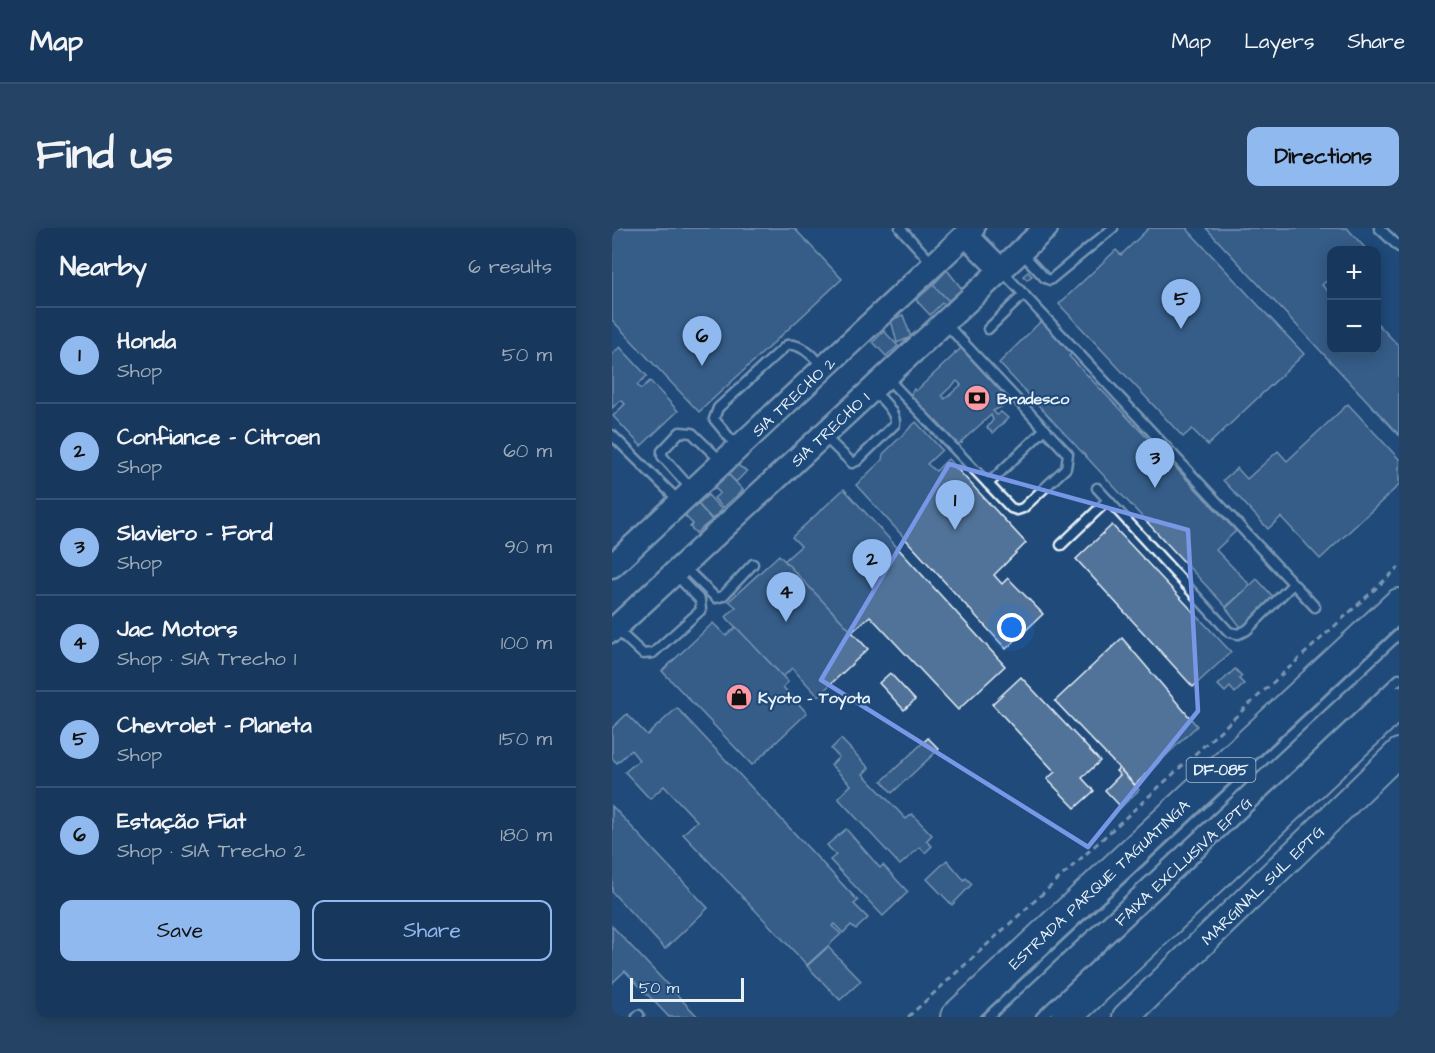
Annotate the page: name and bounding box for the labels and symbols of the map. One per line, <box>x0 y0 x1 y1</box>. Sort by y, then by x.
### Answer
pin: 5 <box>1162 279 1200 329</box>
pin: 6 <box>682 316 722 366</box>
street label: SIA TRECHO 2 <box>747 352 840 442</box>
bank icon: Bradesco <box>962 383 992 413</box>
street label: SIA TRECHO 1 <box>786 387 875 472</box>
place label: Bradesco <box>997 388 1070 410</box>
pin: 3 <box>1136 438 1174 488</box>
pin: 1 <box>936 480 974 530</box>
pin: 2 <box>852 540 892 589</box>
pin: 4 <box>766 572 806 622</box>
your location <box>997 613 1026 642</box>
shop icon: Kyoto - Toyota <box>724 682 754 712</box>
place label: Kyoto - Toyota <box>758 687 871 710</box>
road number: DF-085 <box>1186 758 1256 782</box>
street label: FAIXA EXCLUSIVA EPTG <box>1110 792 1257 931</box>
street label: ESTRADA PARQUE TAGUATINGA <box>1004 795 1195 975</box>
street label: MARGINAL SUL EPTG <box>1197 821 1329 950</box>
scale bar <box>630 975 744 1002</box>

